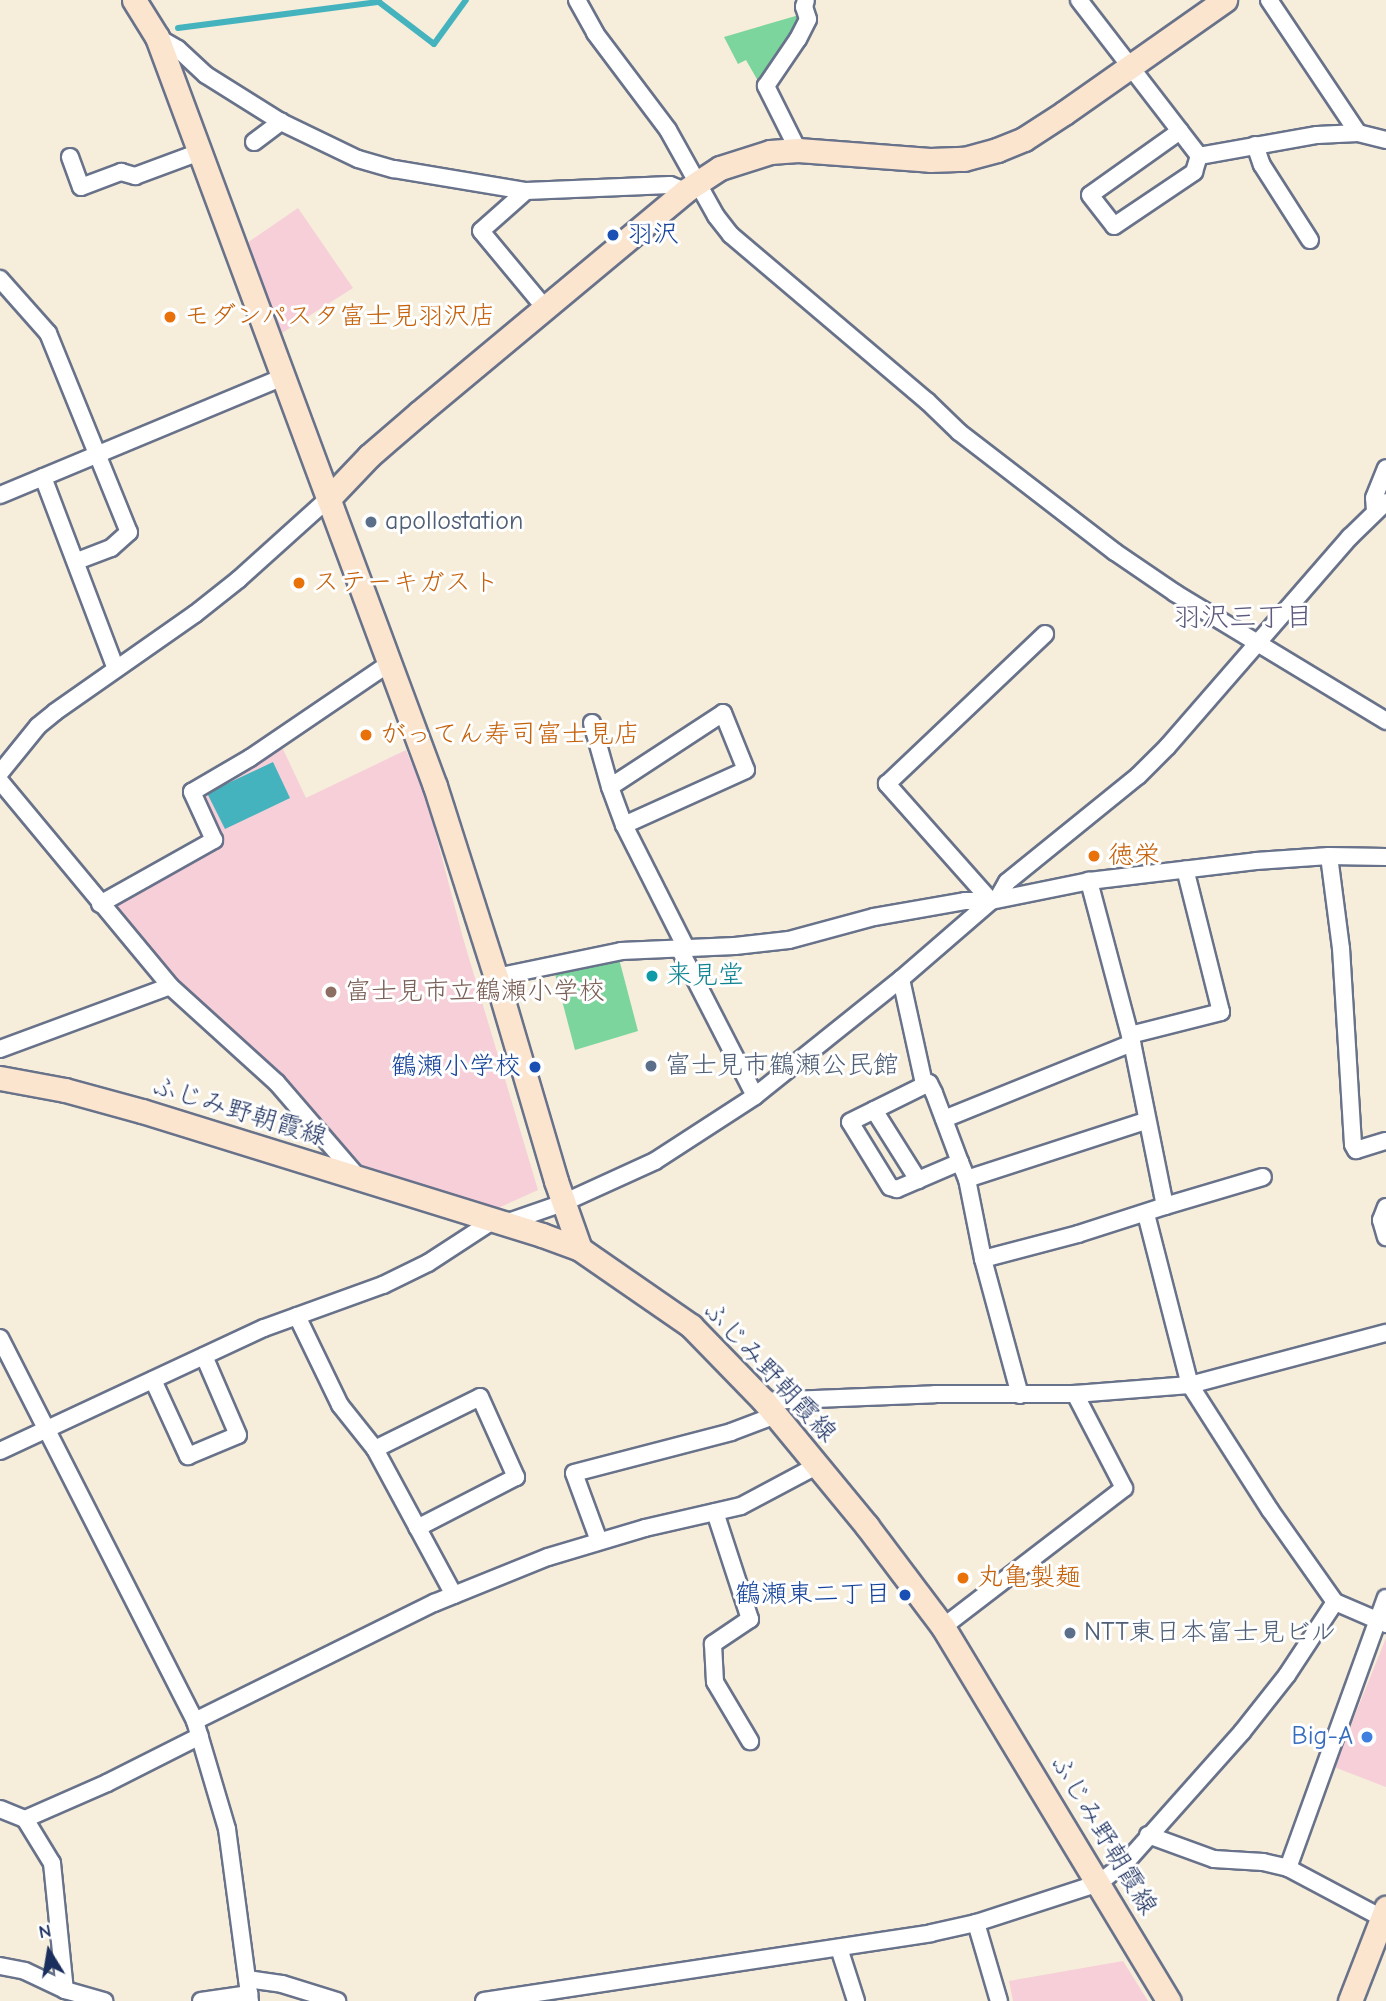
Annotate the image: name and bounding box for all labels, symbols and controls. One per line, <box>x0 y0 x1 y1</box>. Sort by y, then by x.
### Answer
place label: 羽沢 <box>627 219 679 251</box>
marker: 羽沢 <box>605 227 621 243</box>
place label: モダンパスタ富士見羽沢店 <box>184 301 496 333</box>
marker: モダンパスタ富士見羽沢店 <box>162 309 178 325</box>
place label: apollostation <box>385 506 523 538</box>
marker: apollostation <box>363 514 379 530</box>
place label: ステーキガスト <box>313 567 495 599</box>
marker: ステーキガスト <box>291 575 307 591</box>
district label: 羽沢三丁目 <box>1173 600 1313 634</box>
place label: がってん寿司富士見店 <box>380 719 640 751</box>
marker: がってん寿司富士見店 <box>358 727 374 743</box>
place label: 徳栄 <box>1108 840 1160 872</box>
marker: 徳栄 <box>1086 848 1102 864</box>
place label: 来見堂 <box>666 960 744 992</box>
marker: 来見堂 <box>644 968 660 984</box>
place label: 富士見市立鶴瀬小学校 <box>345 976 605 1008</box>
marker: 富士見市立鶴瀬小学校 <box>323 984 339 1000</box>
place label: 富士見市鶴瀬公民館 <box>665 1050 899 1082</box>
place label: 鶴瀬小学校 <box>391 1051 521 1083</box>
marker: 富士見市鶴瀬公民館 <box>643 1058 659 1074</box>
marker: 鶴瀬小学校 <box>527 1059 543 1075</box>
street label: ふじみ野朝霞線 <box>147 1070 331 1154</box>
street label: ふじみ野朝霞線 <box>696 1295 842 1449</box>
place label: 丸亀製麺 <box>977 1562 1081 1594</box>
marker: 丸亀製麺 <box>955 1570 971 1586</box>
place label: 鶴瀬東二丁目 <box>735 1579 891 1611</box>
marker: 鶴瀬東二丁目 <box>897 1587 913 1603</box>
place label: NTT東日本富士見ビル <box>1084 1617 1337 1649</box>
marker: NTT東日本富士見ビル <box>1062 1625 1078 1641</box>
place label: Big-A <box>1292 1721 1353 1753</box>
marker: Big-A <box>1359 1729 1375 1745</box>
street label: ふじみ野朝霞線 <box>1043 1749 1163 1921</box>
north arrow <box>14 1917 84 1987</box>
text: N <box>37 1919 53 1943</box>

